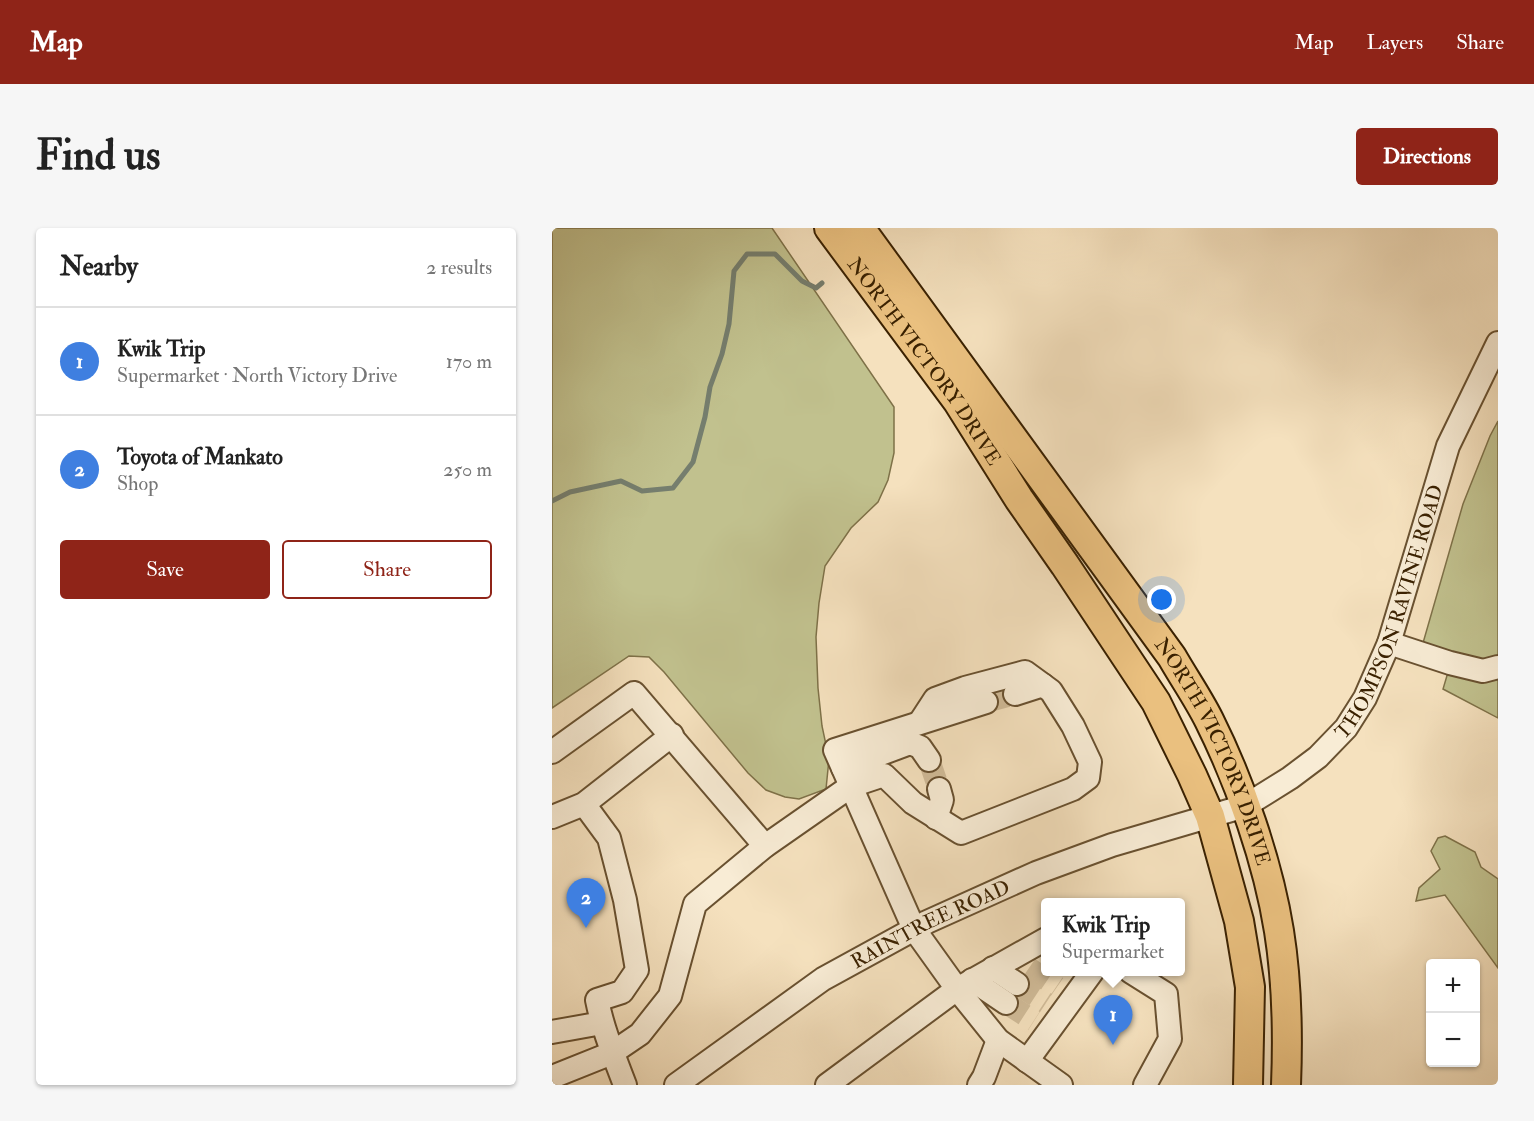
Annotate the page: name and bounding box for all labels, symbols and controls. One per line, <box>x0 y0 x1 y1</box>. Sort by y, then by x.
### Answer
text: Map <box>30 25 83 60</box>
text: Map <box>1294 29 1334 56</box>
text: Layers <box>1367 29 1423 56</box>
text: Share <box>1456 29 1504 56</box>
button: Directions <box>1356 128 1498 185</box>
text: Find us <box>36 130 160 182</box>
text: Nearby <box>60 251 138 283</box>
street label: NORTH VICTORY DRIVE <box>842 252 1007 470</box>
text: 2 results <box>426 255 492 280</box>
text: Kwik Trip <box>117 335 205 363</box>
text: 1 <box>76 349 83 374</box>
text: 170 m <box>446 349 492 374</box>
text: Supermarket · North Victory Drive <box>117 363 397 388</box>
text: Toyota of Mankato <box>117 443 283 471</box>
text: 2 <box>74 457 85 482</box>
text: 250 m <box>443 457 492 482</box>
text: Shop <box>117 471 158 496</box>
street label: THOMPSON RAVINE ROAD <box>1330 482 1448 744</box>
button: Save <box>60 540 270 599</box>
button: Share <box>282 540 492 599</box>
your location <box>1147 585 1176 614</box>
street label: NORTH VICTORY DRIVE <box>1149 633 1276 868</box>
street label: RAINTREE ROAD <box>846 874 1014 974</box>
pin: 2 <box>567 878 606 928</box>
popup <box>1041 898 1185 976</box>
text: Kwik Trip <box>1062 911 1150 939</box>
text: Supermarket <box>1062 939 1164 964</box>
map controls <box>1426 959 1480 1067</box>
button: + <box>1426 959 1480 1013</box>
pin: 1 <box>1094 996 1132 1045</box>
button: − <box>1426 1013 1480 1067</box>

